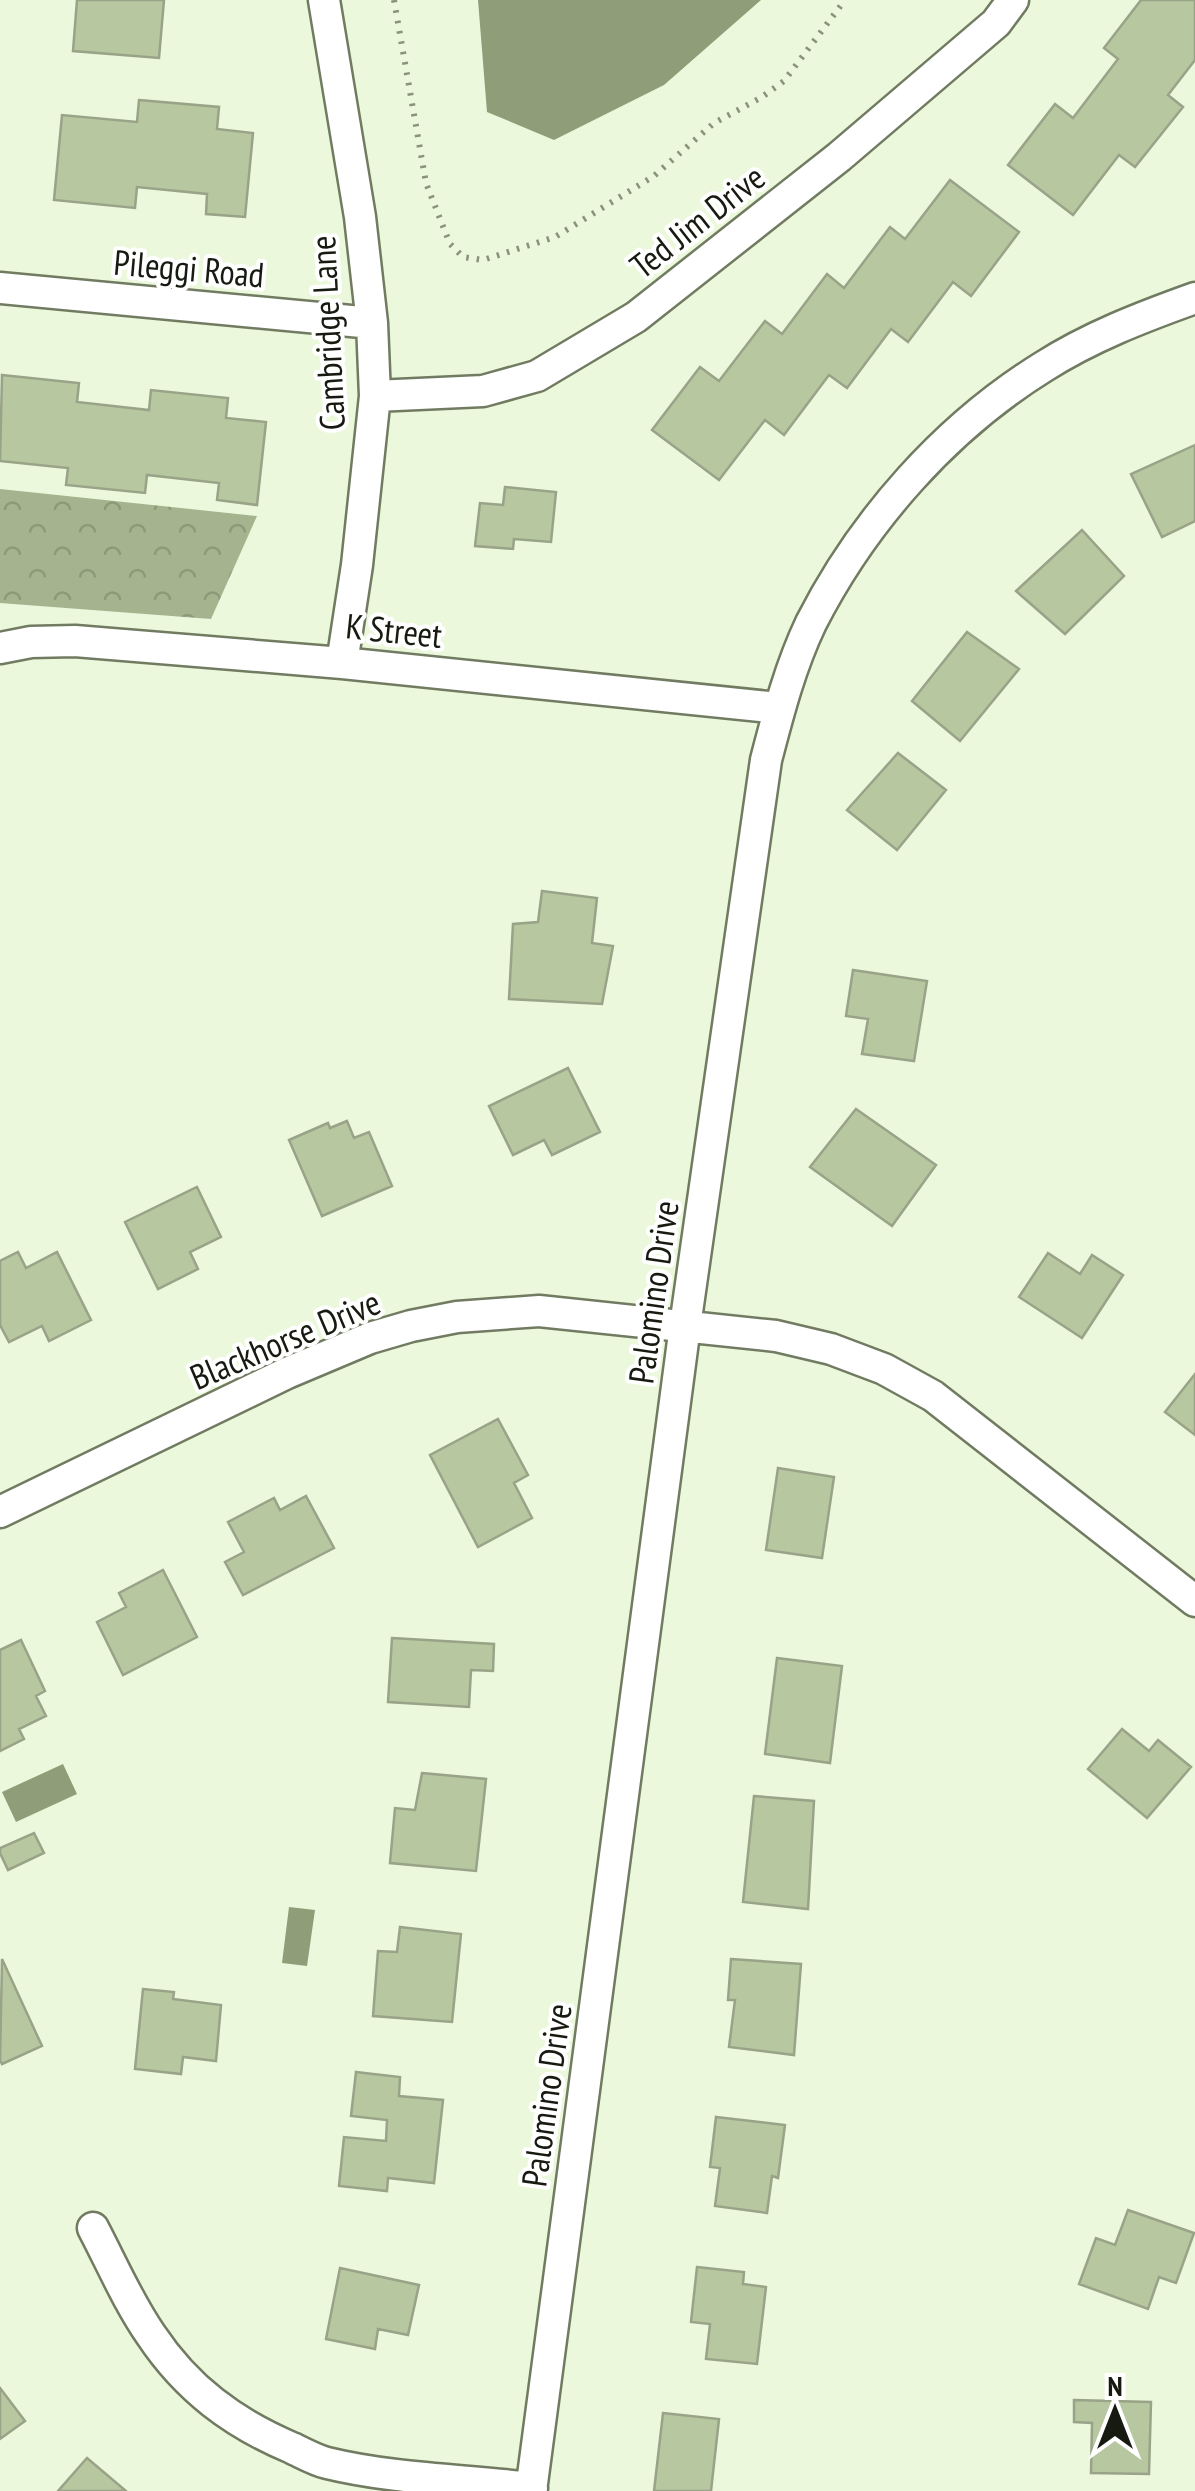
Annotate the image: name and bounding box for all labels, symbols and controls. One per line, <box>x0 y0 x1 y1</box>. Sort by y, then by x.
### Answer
street label: Ted Jim Drive <box>620 154 774 288</box>
street label: Cambridge Lane <box>299 235 355 431</box>
street label: Pileggi Road <box>112 239 266 297</box>
street label: K Street <box>344 602 445 658</box>
street label: Palomino Drive <box>617 1198 689 1386</box>
street label: Blackhorse Drive <box>183 1278 387 1400</box>
street label: Palomino Drive <box>510 2001 582 2189</box>
north arrow <box>1065 2361 1165 2461</box>
text: N <box>1107 2367 1123 2404</box>

